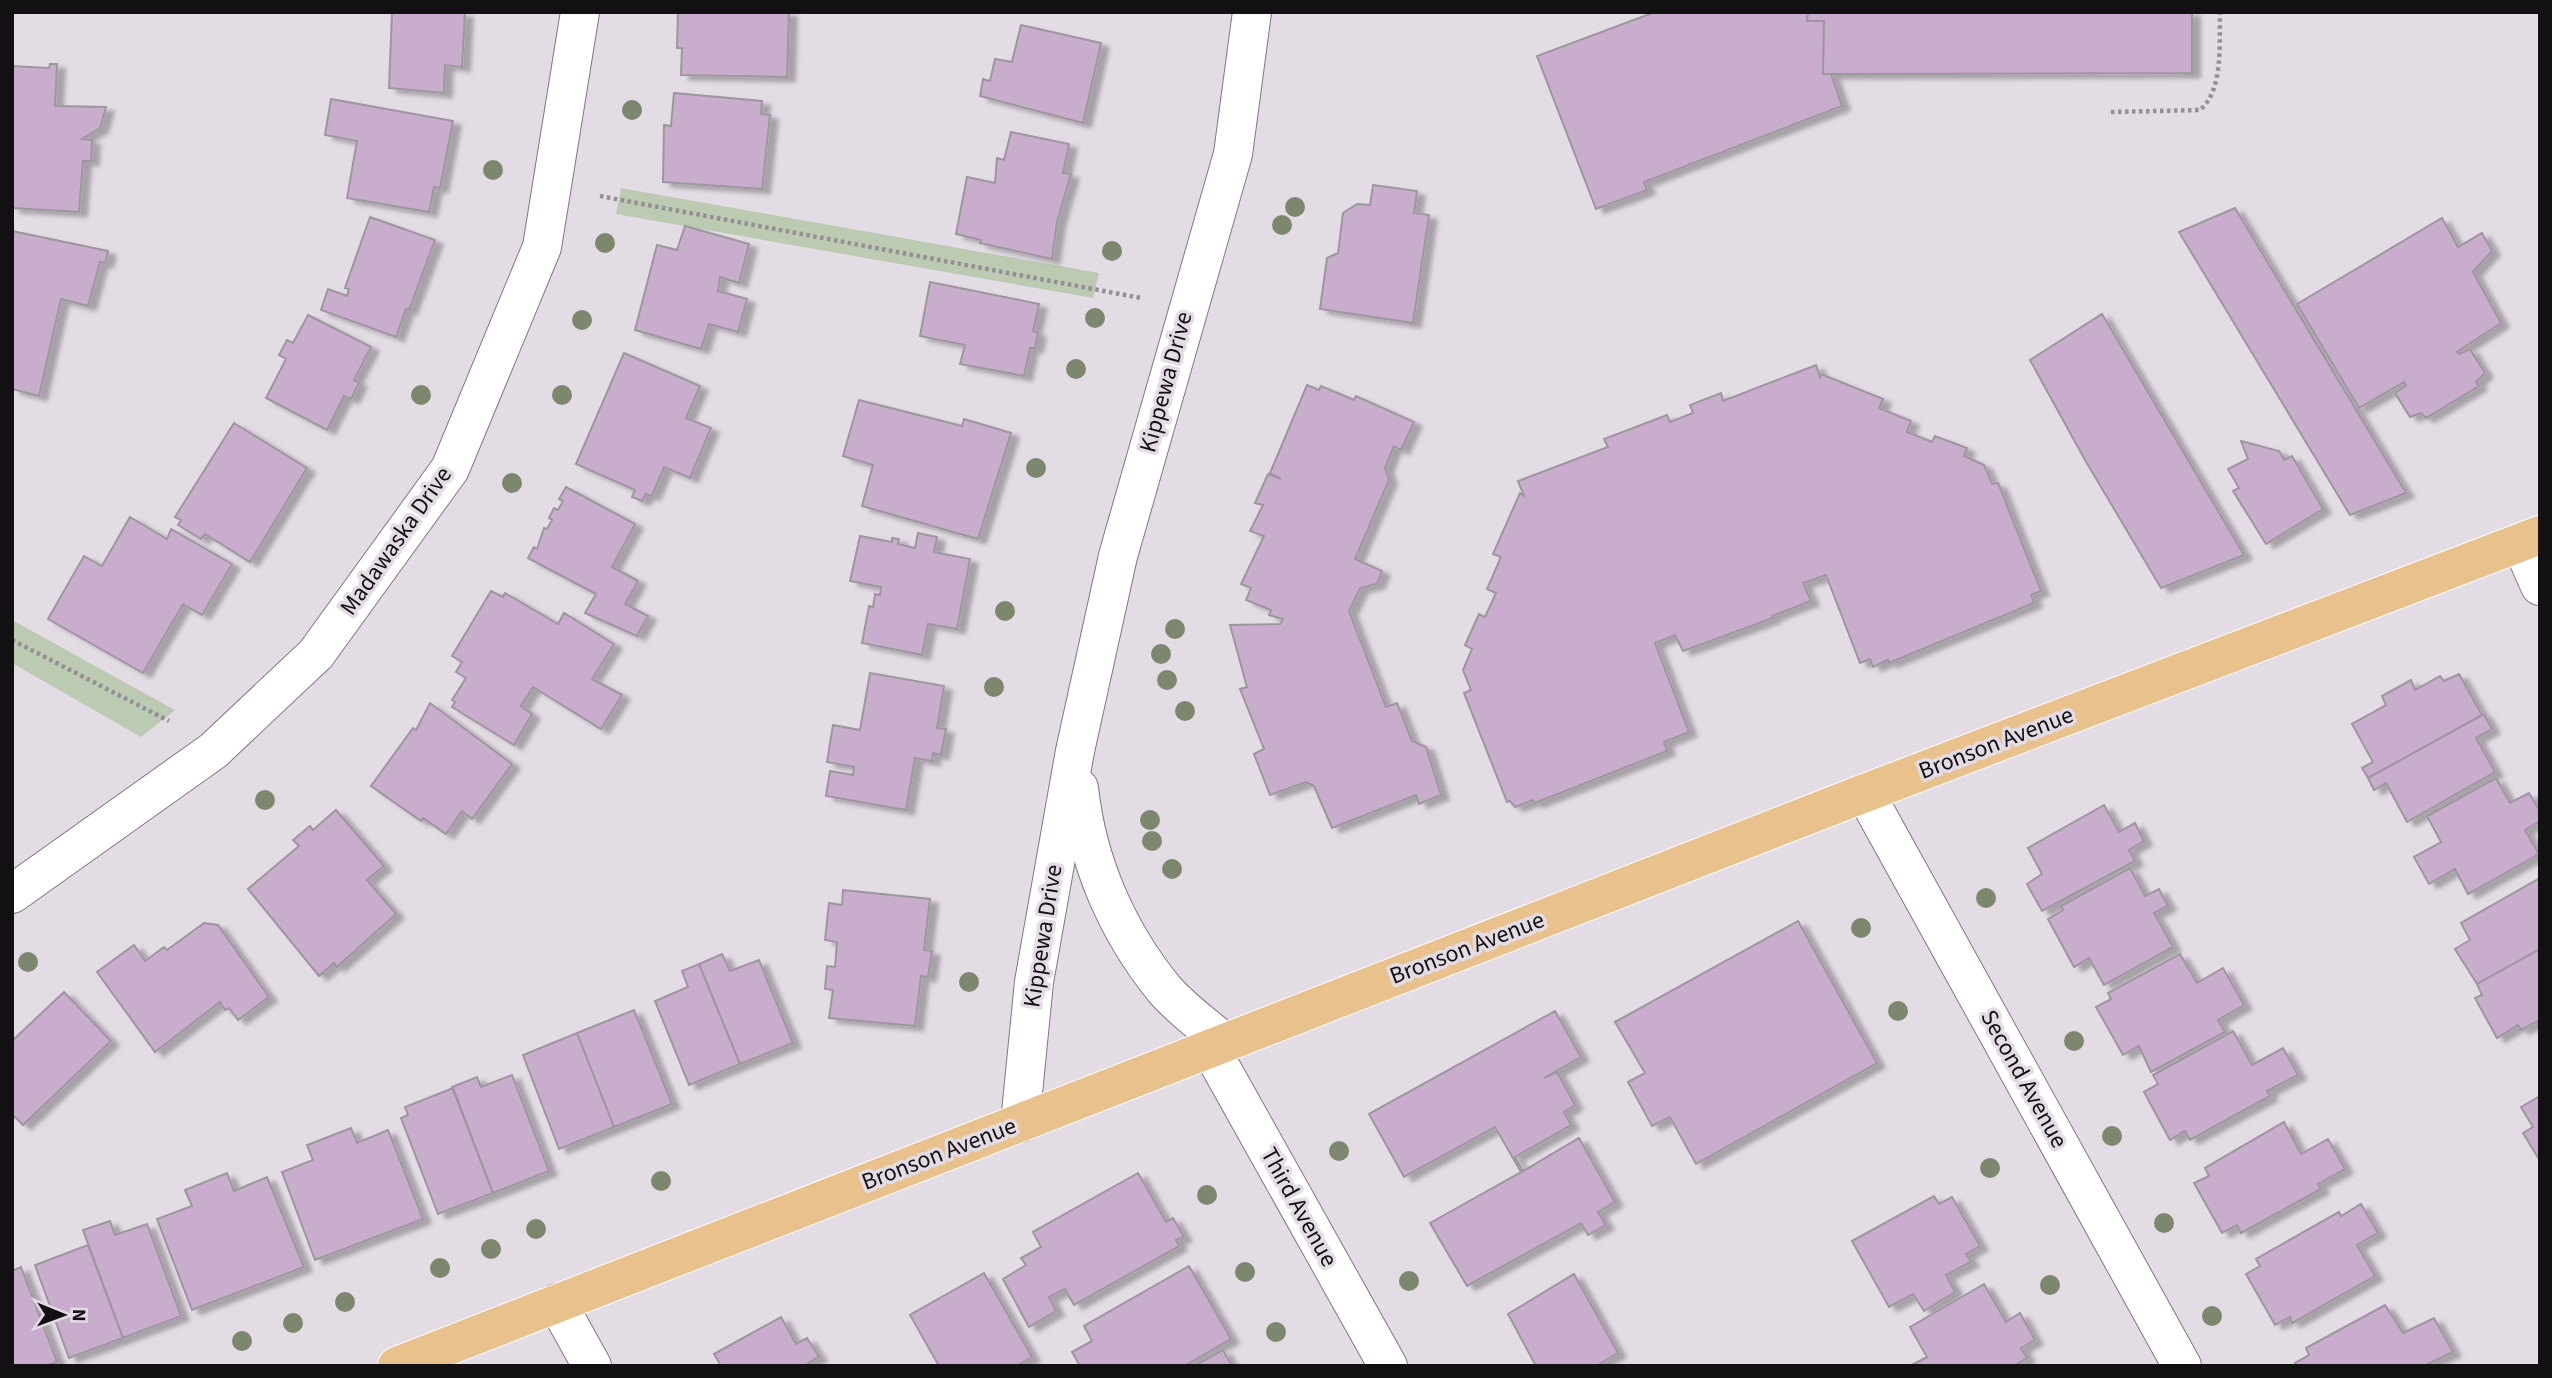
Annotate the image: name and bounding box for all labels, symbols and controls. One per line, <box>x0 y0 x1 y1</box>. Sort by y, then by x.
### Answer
street label: Kippewa Drive <box>1130 308 1202 456</box>
street label: Madawaska Drive <box>332 459 460 623</box>
street label: Bronson Avenue <box>1914 697 2078 789</box>
street label: Kippewa Drive <box>1014 862 1072 1010</box>
street label: Bronson Avenue <box>1385 902 1549 994</box>
street label: Second Avenue <box>1972 1003 2076 1155</box>
street label: Bronson Avenue <box>857 1108 1021 1200</box>
street label: Third Avenue <box>1252 1141 1346 1273</box>
north arrow <box>28 1280 98 1350</box>
text: N <box>65 1309 92 1322</box>

